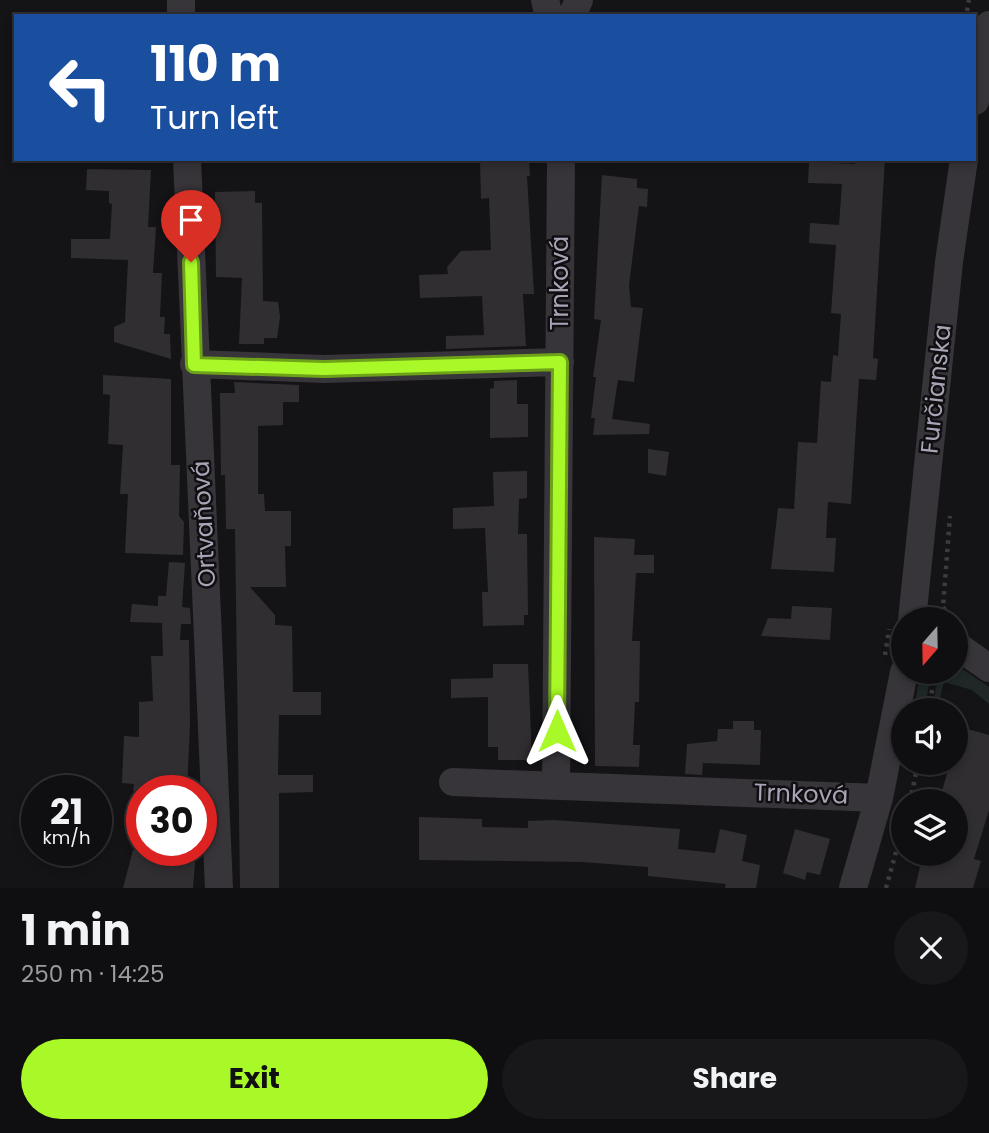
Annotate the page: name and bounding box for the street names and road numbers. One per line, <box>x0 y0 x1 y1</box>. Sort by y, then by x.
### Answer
street label: Trnková <box>543 236 576 330</box>
street label: Furčianska <box>912 323 959 455</box>
street label: Ortvaňová <box>184 460 223 588</box>
street label: Trnková <box>753 775 849 812</box>

